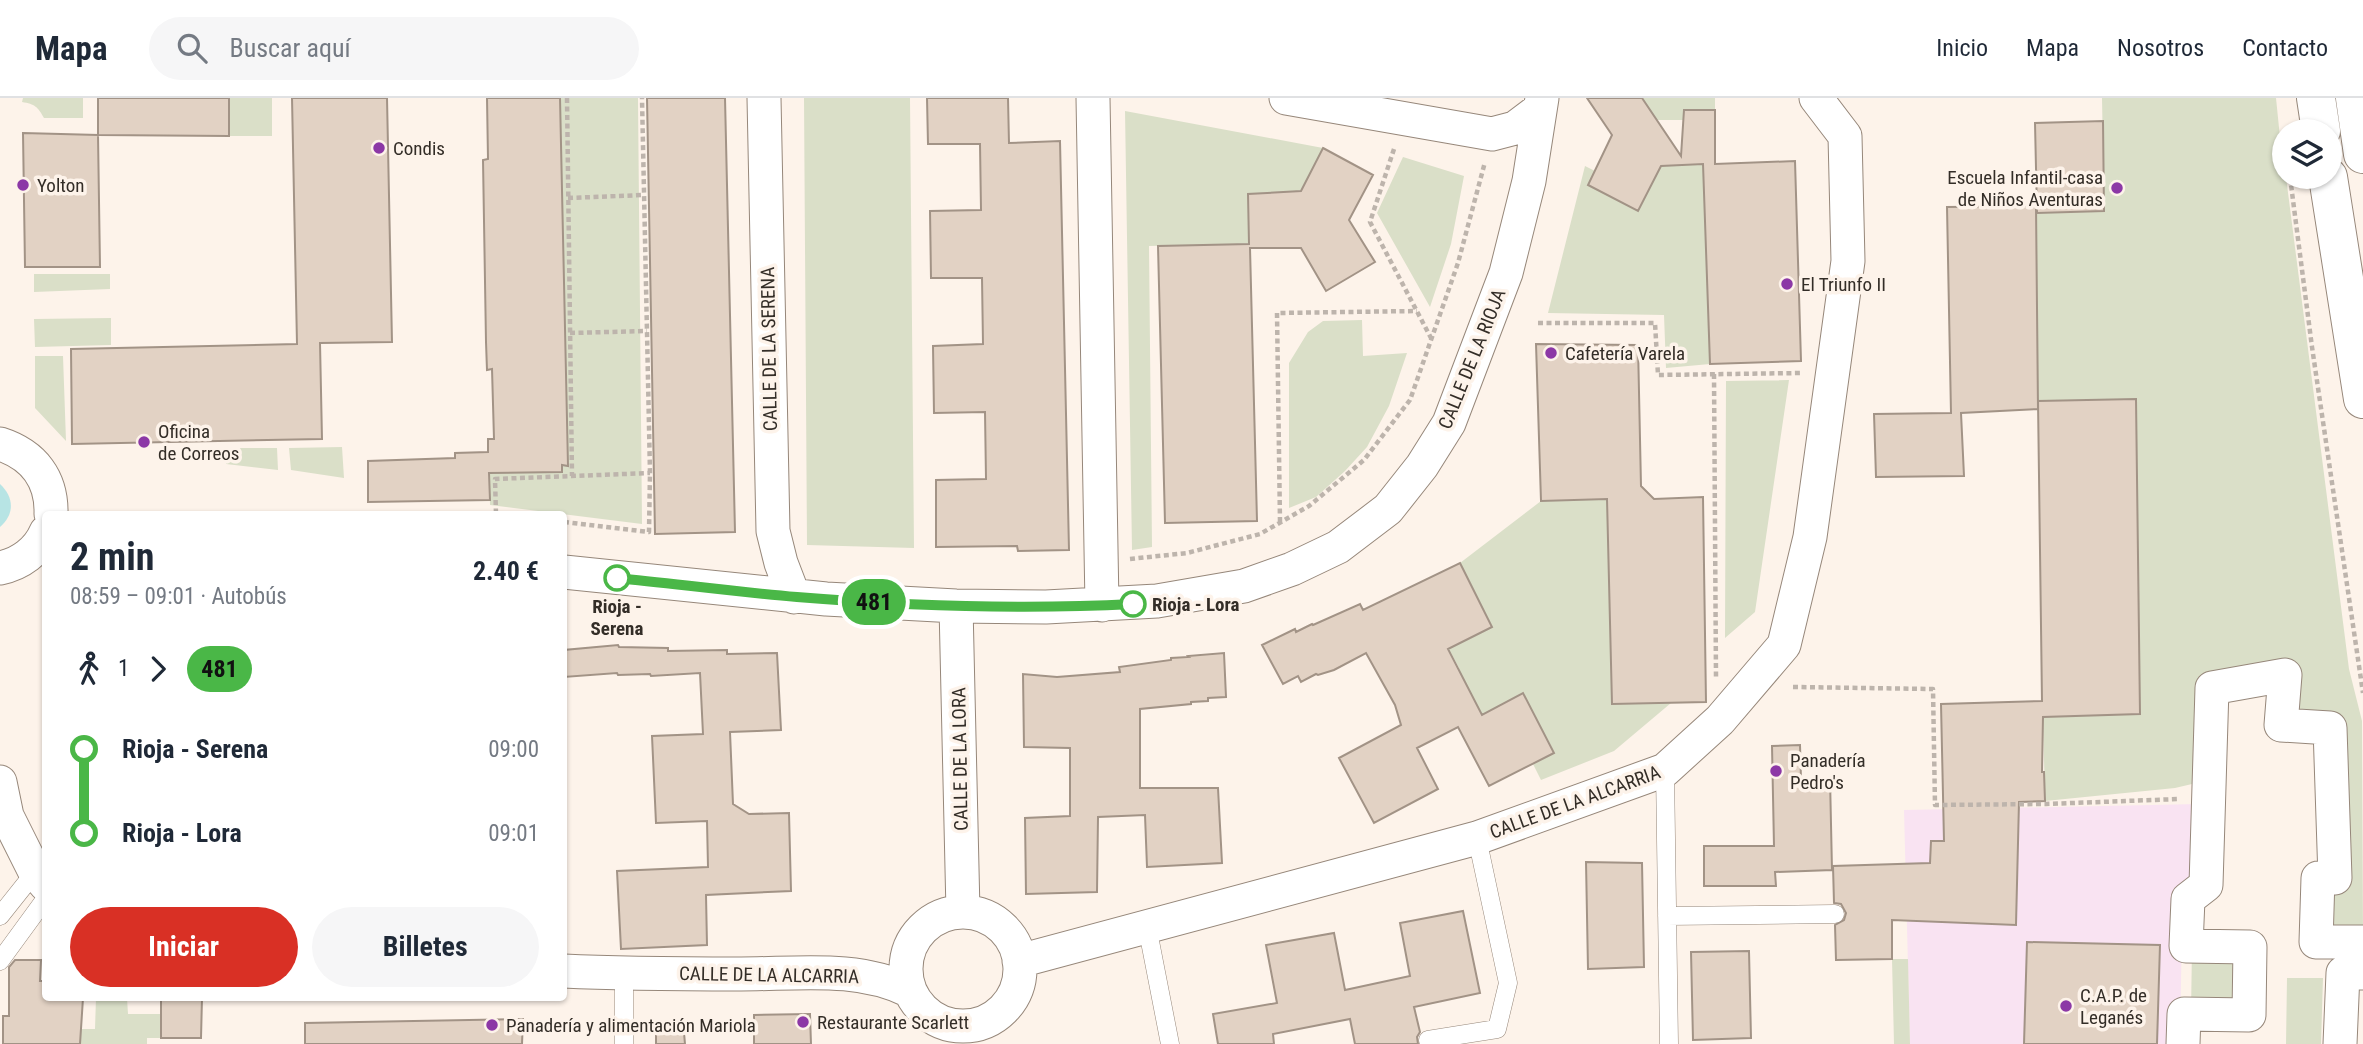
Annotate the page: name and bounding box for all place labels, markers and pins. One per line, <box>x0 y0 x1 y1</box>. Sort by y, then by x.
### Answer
place label: Condis <box>393 137 445 160</box>
marker: Condis <box>371 140 387 156</box>
place label: Escuela Infantil-casa de Niños Aventuras <box>1947 166 2103 211</box>
place label: Yolton <box>37 174 84 197</box>
marker: Yolton <box>15 177 31 193</box>
marker: Escuela Infantil-casa de Niños Aventuras <box>2109 180 2125 196</box>
place label: El Triunfo II <box>1801 273 1886 296</box>
marker: El Triunfo II <box>1779 276 1795 292</box>
place label: Cafetería Varela <box>1565 342 1685 365</box>
marker: Cafetería Varela <box>1543 345 1559 361</box>
place label: Oficina de Correos <box>158 420 240 465</box>
marker: Oficina de Correos <box>136 434 152 450</box>
marker: Rioja - Serena <box>604 565 630 591</box>
marker: Rioja - Lora <box>1120 591 1146 617</box>
place label: Rioja - Lora <box>1152 593 1240 616</box>
place label: Rioja - Serena <box>591 595 643 640</box>
place label: Panadería Pedro's <box>1790 749 1866 794</box>
marker: Panadería Pedro's <box>1768 763 1784 779</box>
place label: C.A.P. de Leganés <box>2080 984 2147 1029</box>
marker: C.A.P. de Leganés <box>2058 998 2074 1014</box>
place label: Restaurante Scarlett <box>817 1011 969 1034</box>
place label: Panadería y alimentación Mariola <box>506 1014 756 1037</box>
marker: Restaurante Scarlett <box>795 1014 811 1030</box>
marker: Panadería y alimentación Mariola <box>484 1017 500 1033</box>

